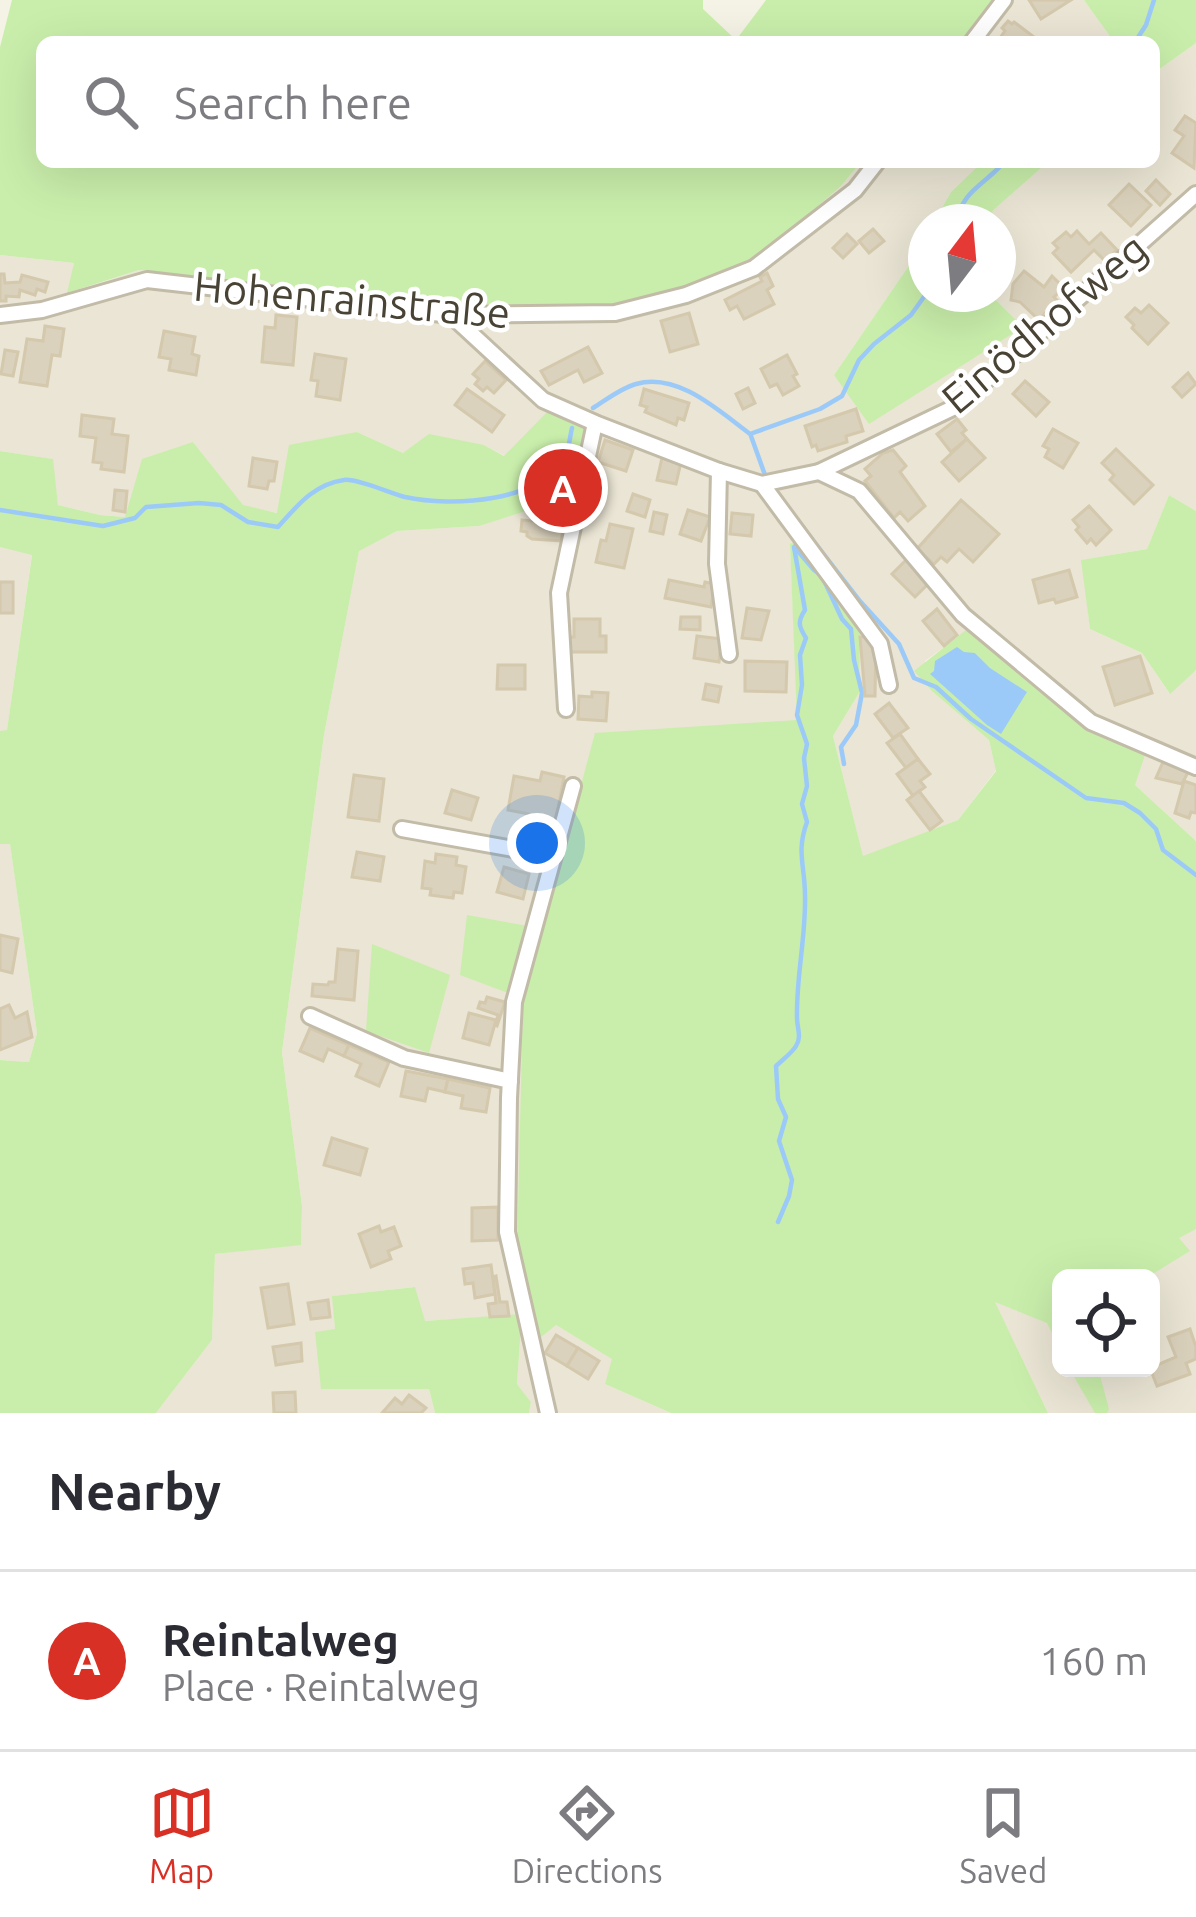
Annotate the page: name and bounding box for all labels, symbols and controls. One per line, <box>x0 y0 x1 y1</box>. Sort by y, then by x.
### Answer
search box <box>36 36 1160 168</box>
icon: search <box>78 69 144 135</box>
text: Search here <box>174 77 412 128</box>
north arrow <box>908 204 1016 312</box>
street label: Einödhofweg <box>932 224 1156 422</box>
street label: Hohenrainstraße <box>192 262 512 336</box>
pin: A <box>524 443 602 533</box>
your location <box>507 813 567 873</box>
map controls <box>1052 1269 1160 1377</box>
button: locate <box>1052 1269 1160 1377</box>
text: Nearby <box>48 1462 221 1520</box>
text: Reintalweg <box>162 1614 399 1665</box>
text: A <box>73 1639 101 1682</box>
text: 160 m <box>1039 1639 1148 1682</box>
text: Place · Reintalweg <box>162 1665 480 1708</box>
tab: Map <box>149 1780 215 1889</box>
tab: Directions <box>512 1780 662 1889</box>
tab: Saved <box>960 1780 1047 1889</box>

